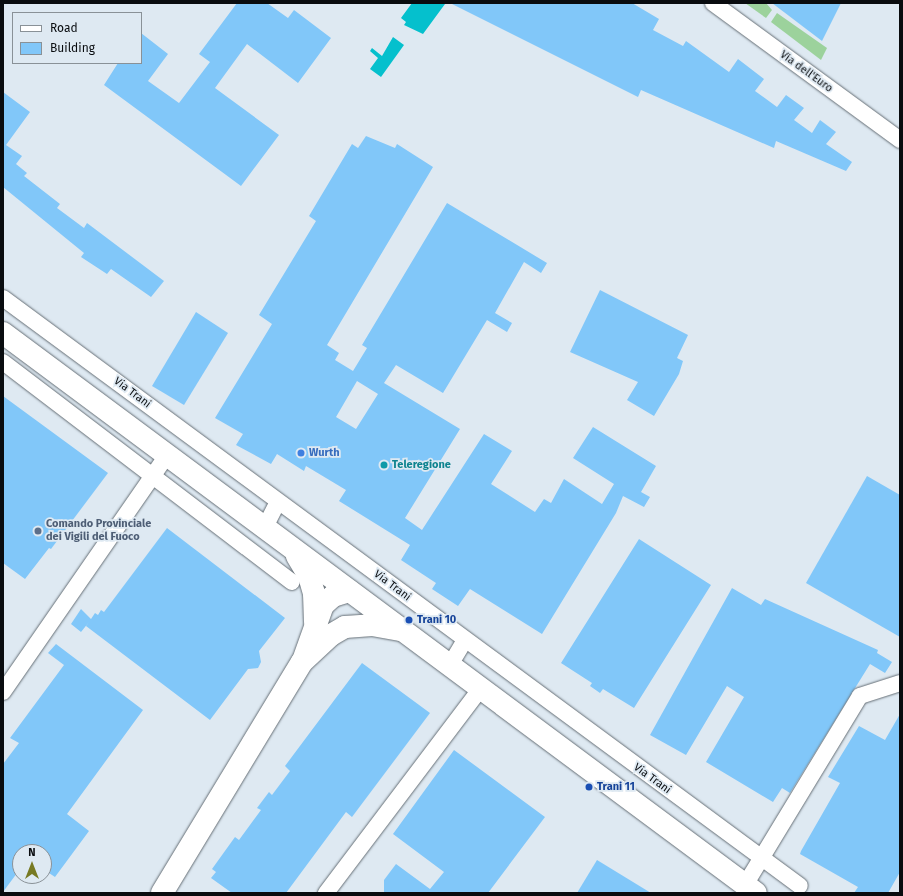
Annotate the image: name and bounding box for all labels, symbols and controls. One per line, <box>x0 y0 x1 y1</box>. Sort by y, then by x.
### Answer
legend <box>12 12 142 64</box>
text: Road <box>50 21 78 35</box>
text: Building <box>50 41 95 55</box>
street label: Via dell'Euro <box>777 48 835 96</box>
street label: Via Trani <box>111 375 153 411</box>
place label: Wurth <box>309 446 340 460</box>
marker: Wurth <box>296 448 306 458</box>
place label: Teleregione <box>392 458 451 472</box>
marker: Teleregione <box>379 460 389 470</box>
place label: Comando Provinciale dei Vigili del Fuoco <box>46 518 151 544</box>
marker: Comando Provinciale dei Vigili del Fuoco <box>33 526 43 536</box>
street label: Via Trani <box>371 568 413 604</box>
place label: Trani 10 <box>417 613 456 627</box>
marker: Trani 10 <box>404 615 414 625</box>
street label: Via Trani <box>631 761 673 797</box>
place label: Trani 11 <box>597 780 635 794</box>
marker: Trani 11 <box>584 782 594 792</box>
north arrow <box>12 844 52 884</box>
text: N <box>28 846 36 859</box>

